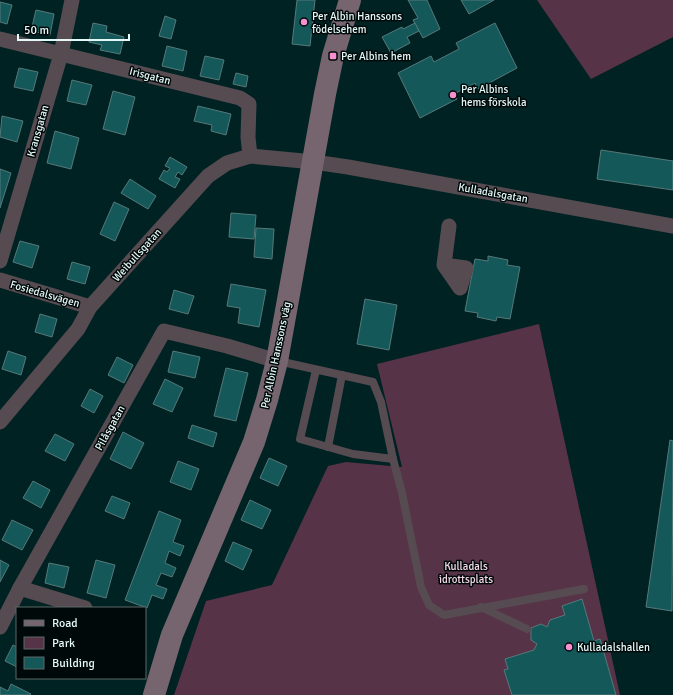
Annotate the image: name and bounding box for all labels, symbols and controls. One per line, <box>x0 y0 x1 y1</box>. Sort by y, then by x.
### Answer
place label: Per Albin Hanssons födelsehem <box>312 10 402 36</box>
scale bar <box>18 16 129 42</box>
marker: Per Albin Hanssons födelsehem <box>299 17 309 27</box>
text: 50 m <box>24 23 49 38</box>
place label: Per Albins hem <box>341 50 411 63</box>
marker: Per Albins hem <box>328 51 338 61</box>
street label: Irisgatan <box>128 65 172 87</box>
place label: Per Albins hems förskola <box>461 83 527 109</box>
marker: Per Albins hems förskola <box>448 90 458 100</box>
street label: Kransgatan <box>24 103 52 159</box>
street label: Kulladalsgatan <box>457 180 529 206</box>
street label: Weibullsgatan <box>110 226 164 284</box>
street label: Fosiedalsvägen <box>9 278 81 310</box>
street label: Per Albin Hanssons väg <box>258 300 294 410</box>
street label: Pilåsgatan <box>92 403 128 453</box>
park label: Kulladals idrottsplats <box>439 560 493 586</box>
legend <box>16 607 146 679</box>
text: Road <box>52 616 78 631</box>
text: Park <box>52 636 75 651</box>
place label: Kulladalshallen <box>577 641 650 654</box>
marker: Kulladalshallen <box>564 642 574 652</box>
text: Building <box>52 656 95 671</box>

